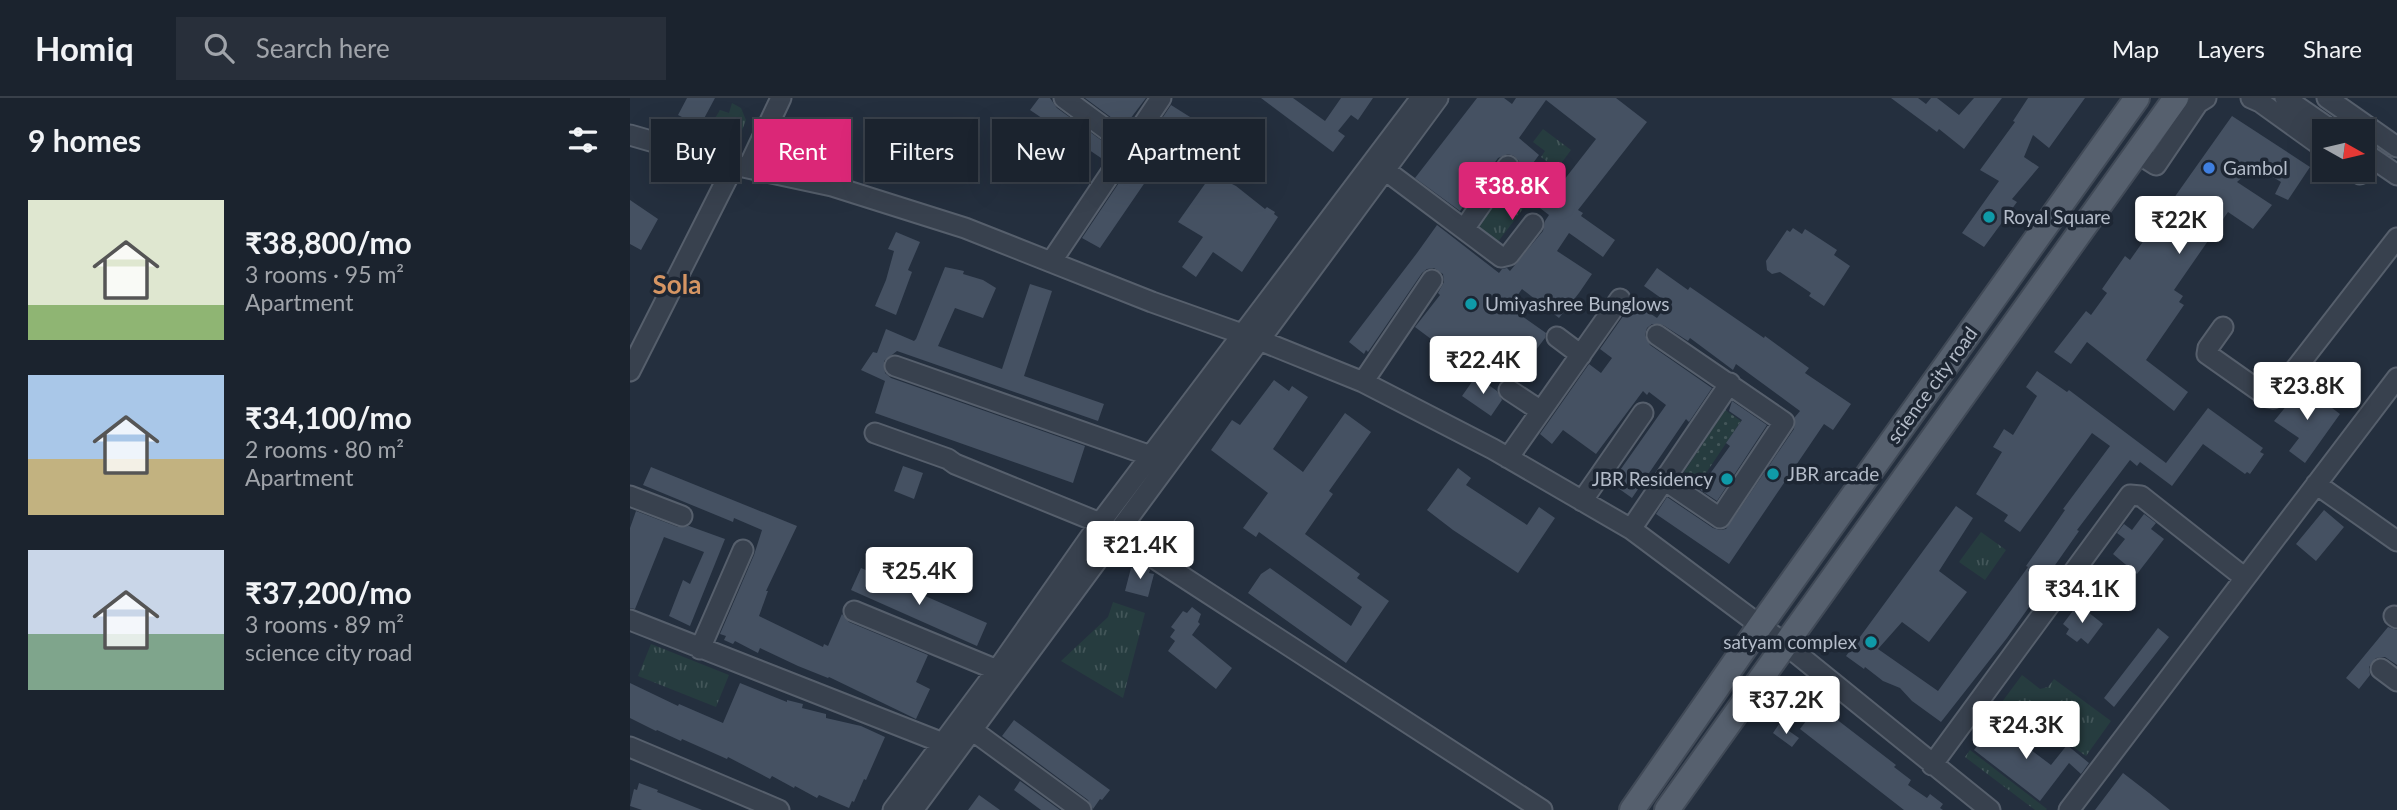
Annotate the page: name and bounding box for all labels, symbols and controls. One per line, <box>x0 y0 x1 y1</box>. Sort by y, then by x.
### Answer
search box <box>176 17 666 80</box>
text: Homiq <box>35 28 134 68</box>
icon: search <box>200 29 238 67</box>
text: Search here <box>256 32 390 64</box>
text: Map <box>2112 34 2159 63</box>
text: Layers <box>2197 34 2265 63</box>
text: Share <box>2303 34 2362 63</box>
chip: Buy <box>651 119 740 182</box>
chip: Rent <box>754 119 851 182</box>
chip: Filters <box>865 119 978 182</box>
chip: New <box>992 119 1089 182</box>
chip: Apartment <box>1103 119 1265 182</box>
north arrow <box>2312 119 2375 182</box>
map controls <box>2312 119 2375 182</box>
icon: filters <box>564 121 602 159</box>
text: 9 homes <box>28 122 141 158</box>
place label: Gambol <box>2223 156 2288 179</box>
marker: Gambol <box>2201 160 2217 176</box>
pin: ₹38.8K <box>1455 162 1569 222</box>
text: ₹38.8K <box>1475 171 1549 199</box>
pin: ₹22K <box>2138 197 2220 256</box>
place label: Royal Square <box>2003 205 2111 228</box>
text: ₹22K <box>2151 205 2207 233</box>
marker: Royal Square <box>1981 209 1997 225</box>
text: ₹38,800/mo <box>245 224 412 260</box>
icon: home <box>84 228 168 312</box>
text: 3 rooms · 95 m² <box>245 260 404 288</box>
district label: Sola <box>653 268 701 300</box>
text: Apartment <box>245 288 353 316</box>
place label: Umiyashree Bunglows <box>1485 292 1670 315</box>
marker: Umiyashree Bunglows <box>1463 296 1479 312</box>
street label: science city road <box>1882 322 1982 447</box>
pin: ₹22.4K <box>1426 336 1540 396</box>
text: ₹22.4K <box>1446 345 1520 373</box>
pin: ₹23.8K <box>2250 362 2364 422</box>
text: ₹23.8K <box>2270 371 2344 399</box>
text: ₹34,100/mo <box>245 399 412 435</box>
icon: home <box>84 403 168 487</box>
text: 2 rooms · 80 m² <box>245 435 404 463</box>
place label: JBR arcade <box>1787 462 1879 485</box>
text: Apartment <box>245 463 353 491</box>
marker: JBR arcade <box>1765 466 1781 482</box>
place label: JBR Residency <box>1592 467 1713 490</box>
marker: JBR Residency <box>1719 471 1735 487</box>
pin: ₹21.4K <box>1083 522 1197 581</box>
text: ₹21.4K <box>1103 530 1177 558</box>
pin: ₹25.4K <box>862 547 976 607</box>
text: ₹25.4K <box>882 556 956 584</box>
pin: ₹34.1K <box>2025 566 2139 625</box>
text: ₹37,200/mo <box>245 574 412 610</box>
text: ₹34.1K <box>2045 574 2119 602</box>
icon: home <box>84 578 168 662</box>
text: 3 rooms · 89 m² <box>245 610 404 638</box>
place label: satyam complex <box>1723 630 1858 653</box>
marker: satyam complex <box>1863 634 1879 650</box>
text: science city road <box>245 638 412 666</box>
pin: ₹37.2K <box>1729 676 1843 736</box>
text: ₹37.2K <box>1749 685 1823 713</box>
pin: ₹24.3K <box>1969 702 2083 761</box>
text: ₹24.3K <box>1989 710 2063 738</box>

